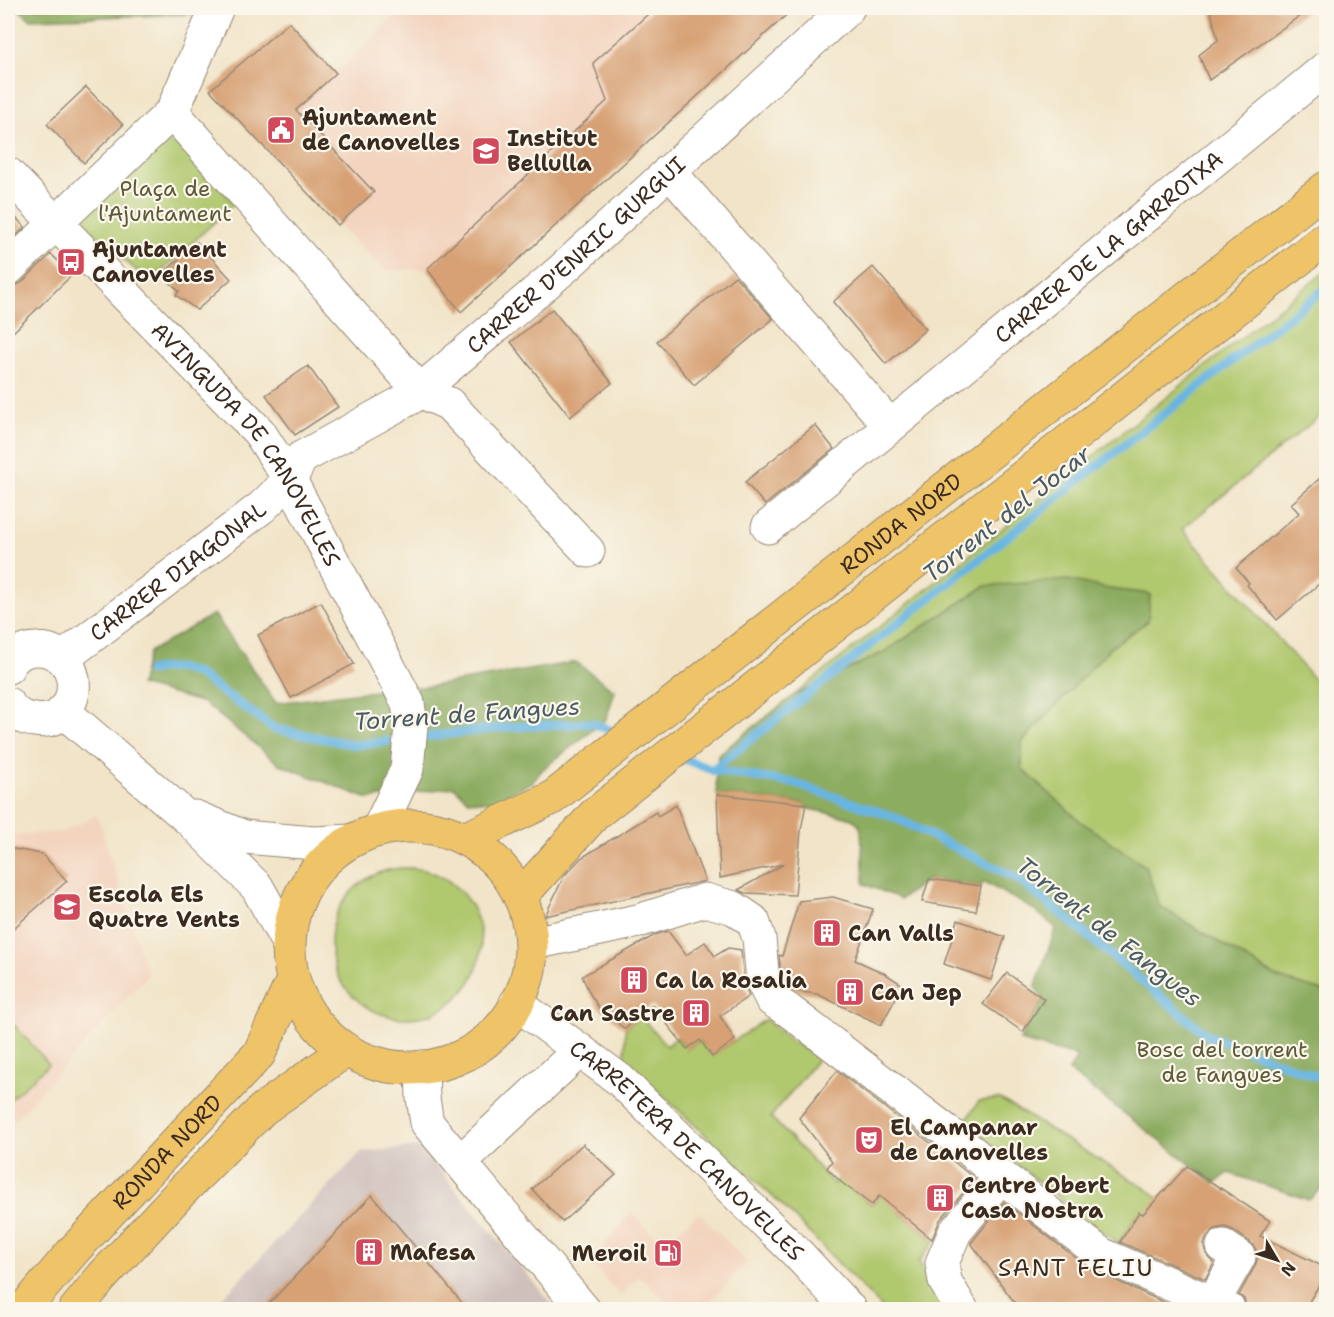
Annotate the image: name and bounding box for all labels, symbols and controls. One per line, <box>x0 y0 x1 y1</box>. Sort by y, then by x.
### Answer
place label: Ajuntament de Canovelles <box>302 103 460 157</box>
public building icon: Ajuntament de Canovelles <box>265 114 297 146</box>
place label: Institut Bellulla <box>507 124 598 178</box>
school or university icon: Institut Bellulla <box>470 135 502 167</box>
street label: CARRER DE LA GARROTXA <box>989 145 1229 350</box>
street label: CARRER D'ENRIC GURGUI <box>461 150 692 360</box>
park label: Plaça de l'Ajuntament <box>98 174 232 228</box>
place label: Ajuntament Canovelles <box>92 235 227 289</box>
bus stop icon: Ajuntament Canovelles <box>55 246 87 278</box>
street label: AVINGUDA DE CANOVELLES <box>145 316 347 571</box>
water label: Torrent del Jocar <box>916 438 1098 590</box>
street label: RONDA NORD <box>834 466 968 581</box>
street label: CARRER DIAGONAL <box>84 495 272 648</box>
water label: Torrent de Fangues <box>353 690 581 738</box>
water label: Torrent de Fangues <box>1010 850 1208 1014</box>
place label: Escola Els Quatre Vents <box>88 880 240 934</box>
school or university icon: Escola Els Quatre Vents <box>51 891 83 923</box>
building icon: Can Valls <box>811 917 843 949</box>
place label: Can Valls <box>848 919 954 948</box>
building icon: Ca la Rosalia <box>618 964 650 996</box>
place label: Ca la Rosalia <box>655 966 807 995</box>
building icon: Can Jep <box>834 976 866 1008</box>
place label: Can Jep <box>871 978 962 1007</box>
building icon: Can Sastre <box>680 997 712 1029</box>
place label: Can Sastre <box>550 999 675 1028</box>
street label: CARRETERA DE CANOVELLES <box>564 1034 810 1267</box>
park label: Bosc del torrent de Fangues <box>1136 1035 1308 1089</box>
street label: RONDA NORD <box>106 1088 229 1216</box>
place label: El Campanar de Canovelles <box>890 1113 1048 1167</box>
theatre icon: El Campanar de Canovelles <box>853 1124 885 1156</box>
place label: Centre Obert Casa Nostra <box>961 1171 1110 1225</box>
building icon: Centre Obert Casa Nostra <box>924 1182 956 1214</box>
north arrow <box>1247 1230 1307 1290</box>
building icon: Mafesa <box>353 1236 385 1268</box>
fuel station icon: Meroil <box>652 1237 684 1269</box>
place label: Mafesa <box>390 1238 475 1267</box>
place label: Meroil <box>572 1239 647 1268</box>
district label: SANT FELIU <box>998 1252 1154 1284</box>
text: N <box>1276 1258 1300 1281</box>

